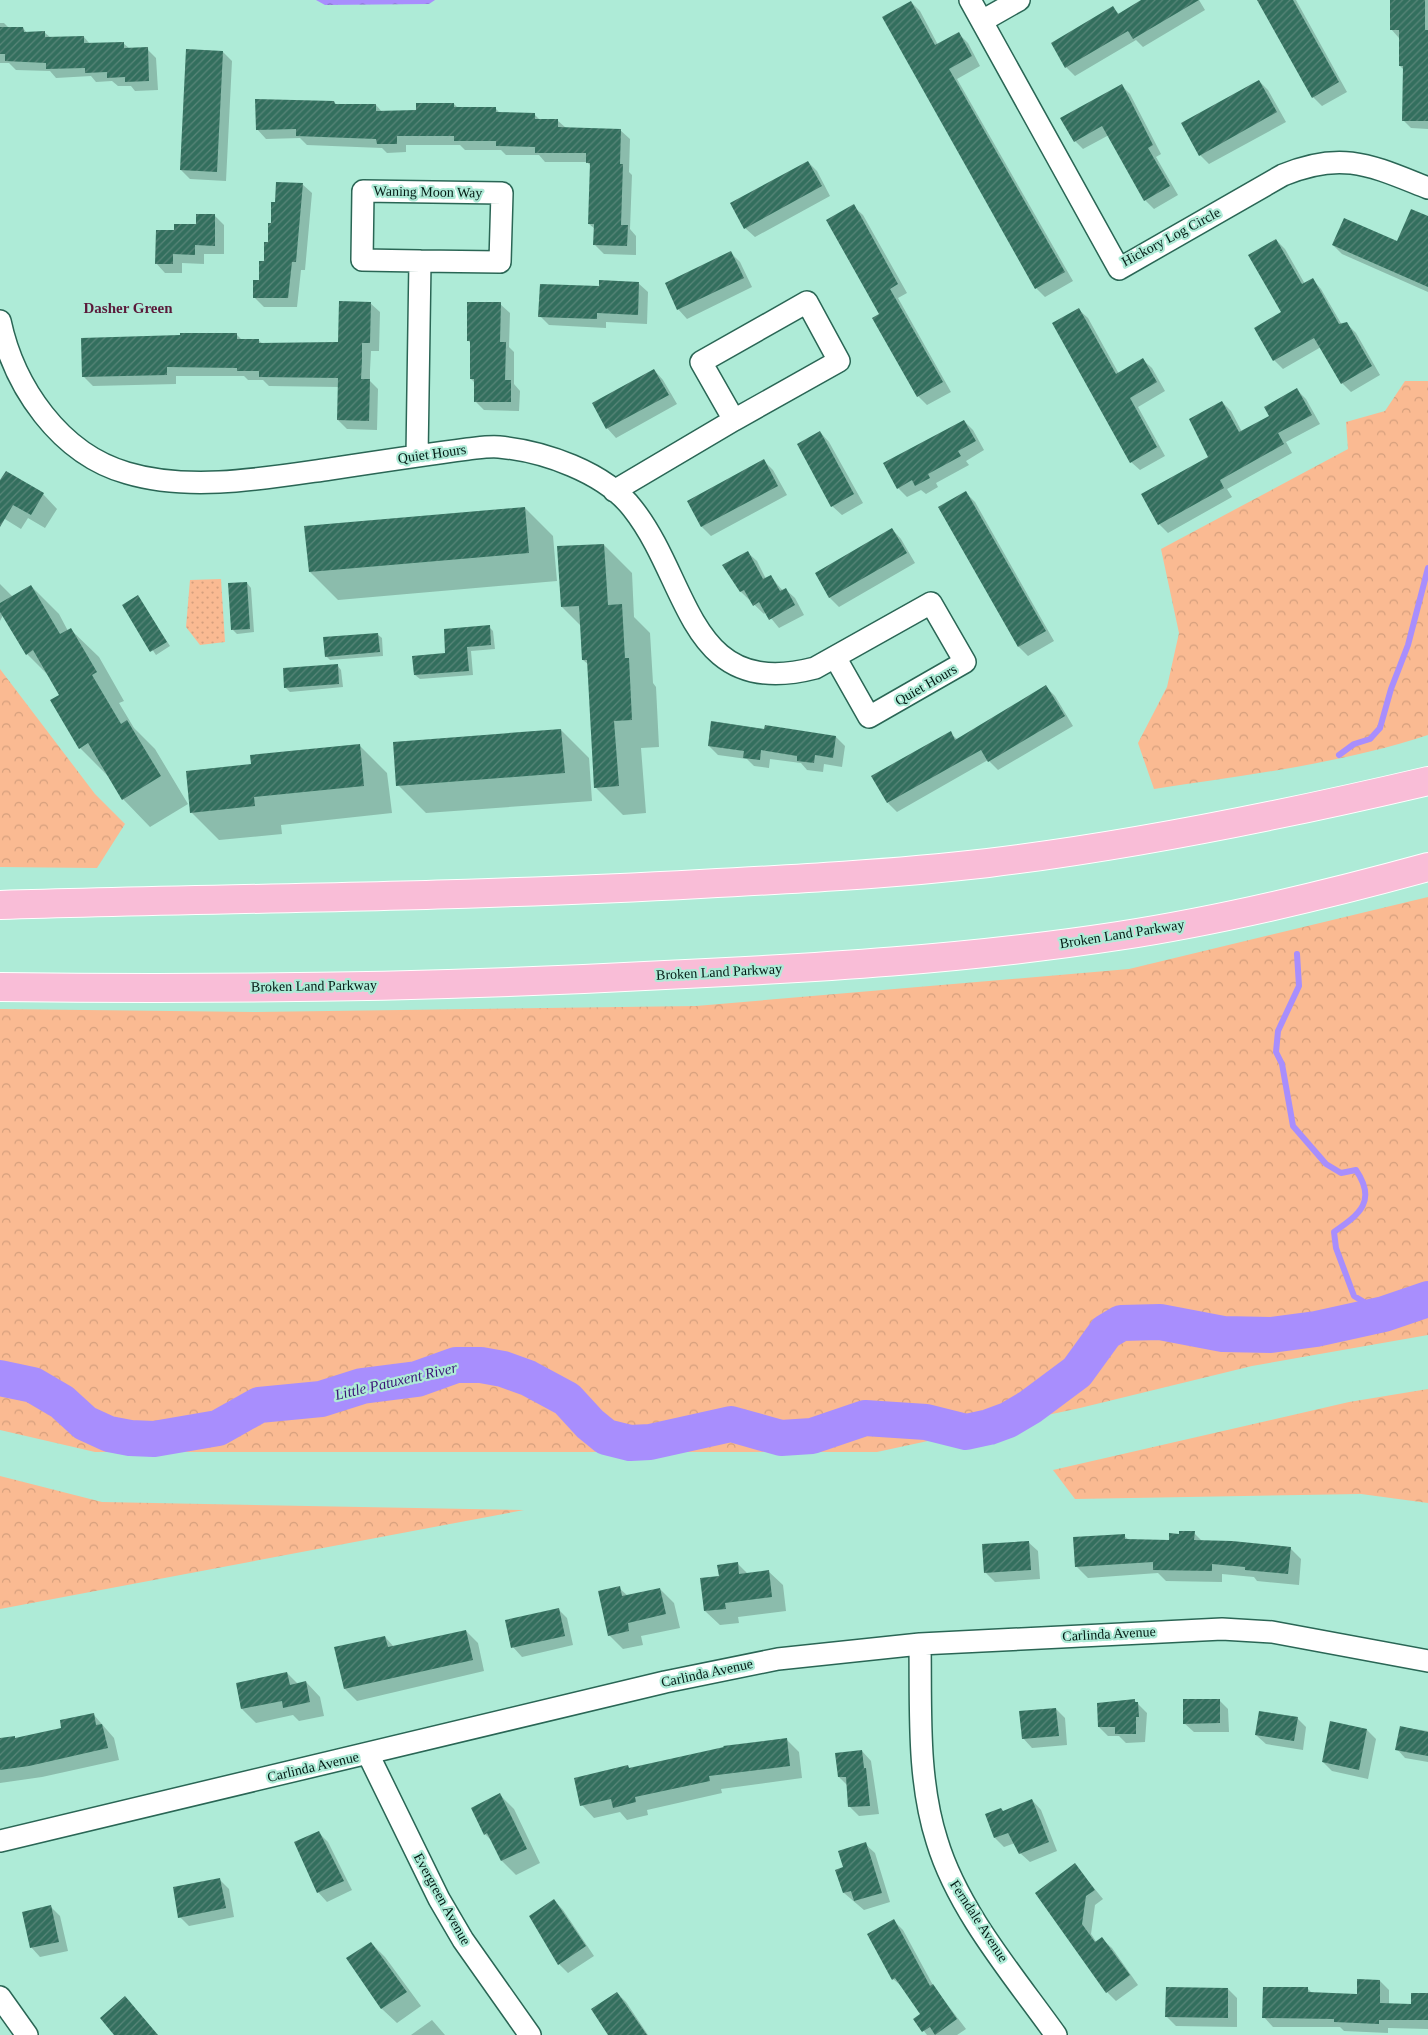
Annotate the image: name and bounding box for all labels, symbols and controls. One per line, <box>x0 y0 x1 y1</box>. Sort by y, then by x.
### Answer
street label: Waning Moon Way <box>374 184 482 200</box>
street label: Hickory Log Circle <box>1119 205 1223 269</box>
district label: Dasher Green <box>83 300 173 316</box>
street label: Quiet Hours <box>397 442 467 466</box>
street label: Quiet Hours <box>892 661 960 709</box>
street label: Broken Land Parkway <box>1059 917 1185 951</box>
street label: Broken Land Parkway <box>656 961 782 983</box>
street label: Broken Land Parkway <box>251 977 377 995</box>
water label: Little Patuxent River <box>332 1359 459 1403</box>
street label: Carlinda Avenue <box>1062 1624 1156 1644</box>
street label: Carlinda Avenue <box>660 1656 754 1690</box>
street label: Carlinda Avenue <box>266 1749 360 1785</box>
street label: Evergreen Avenue <box>411 1851 473 1947</box>
street label: Ferndale Avenue <box>947 1877 1011 1965</box>

